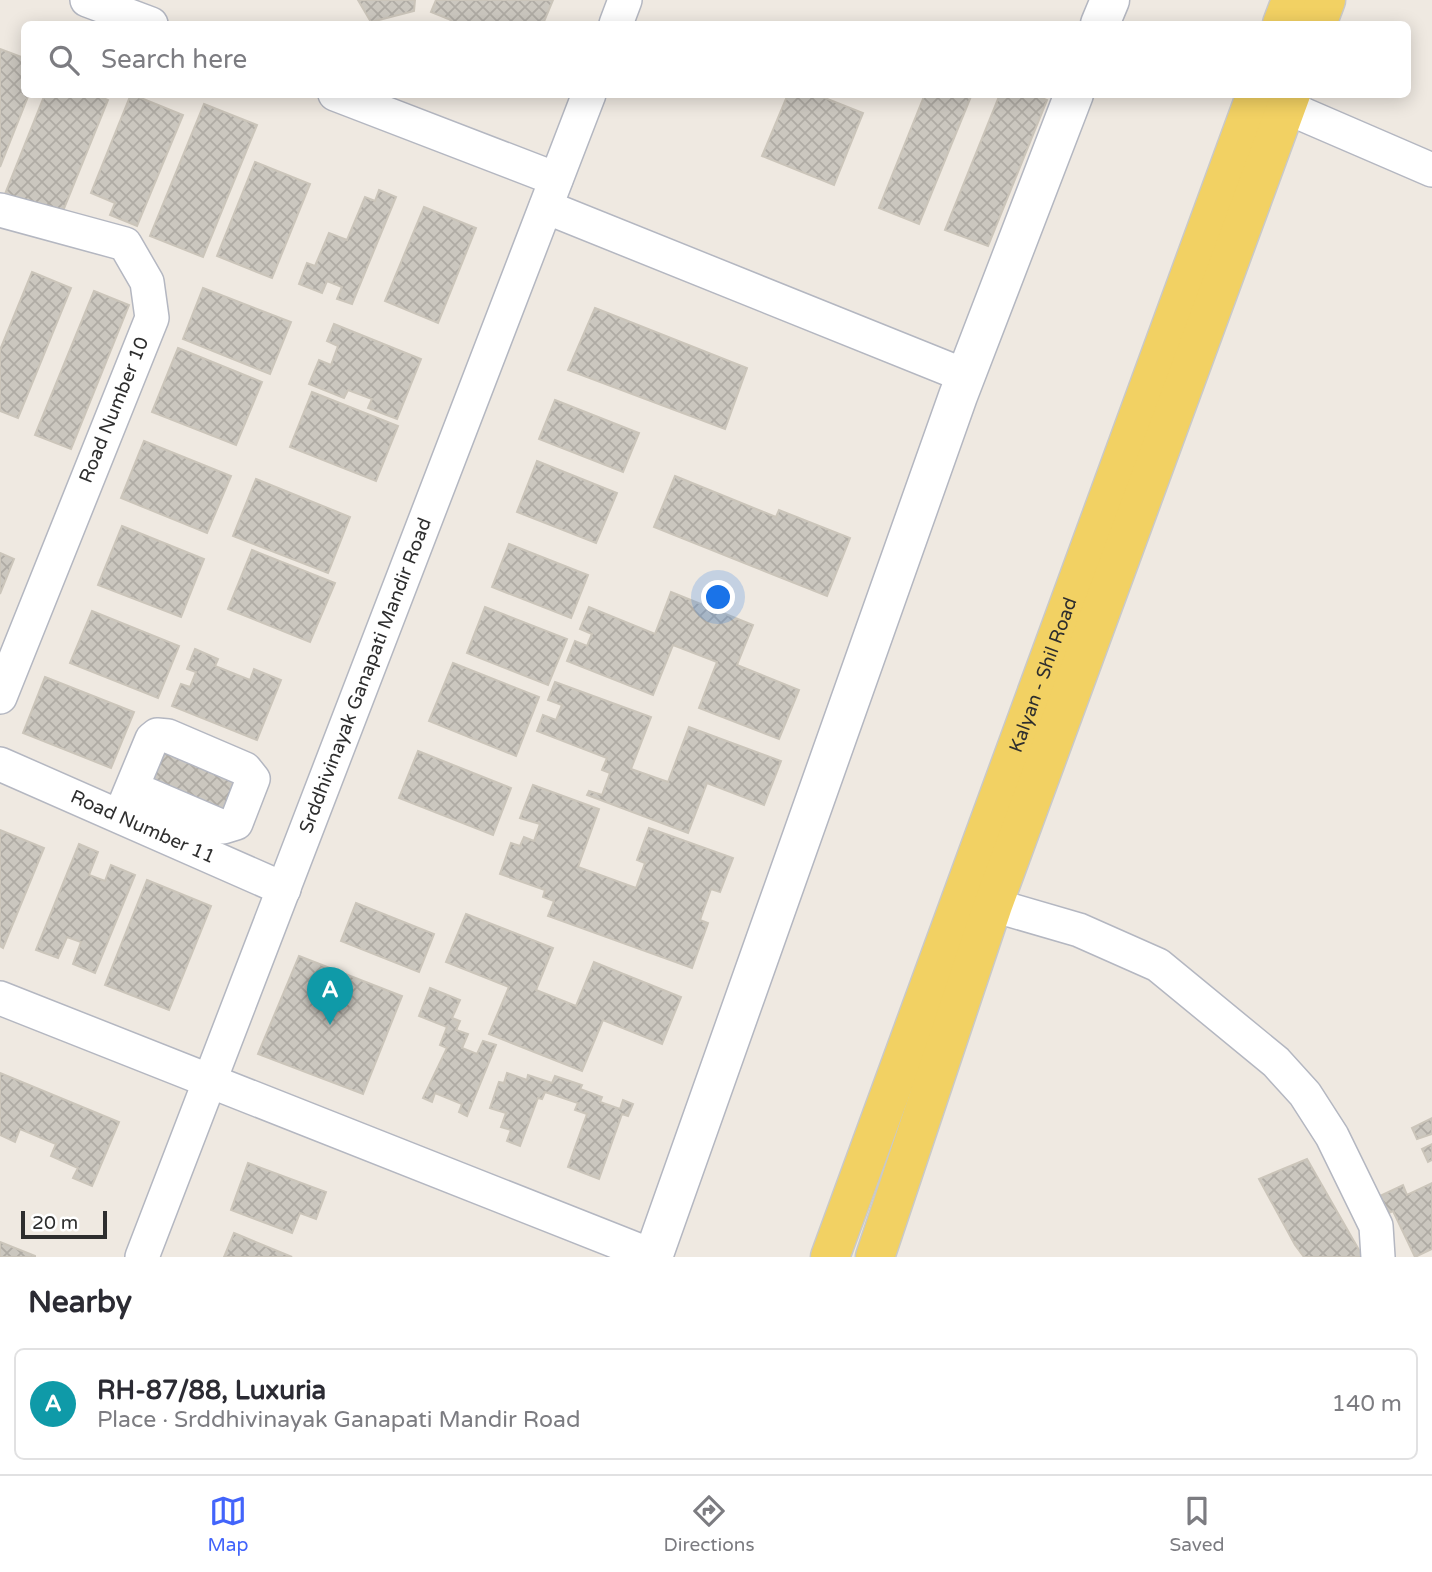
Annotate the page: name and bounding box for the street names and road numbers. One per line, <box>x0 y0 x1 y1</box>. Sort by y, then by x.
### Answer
street label: Road Number 10 <box>75 334 153 486</box>
street label: Srddhivinayak Ganapati Mandir Road <box>295 515 436 836</box>
street label: Kalyan - Shil Road <box>1005 594 1082 755</box>
street label: Road Number 11 <box>67 785 218 868</box>

